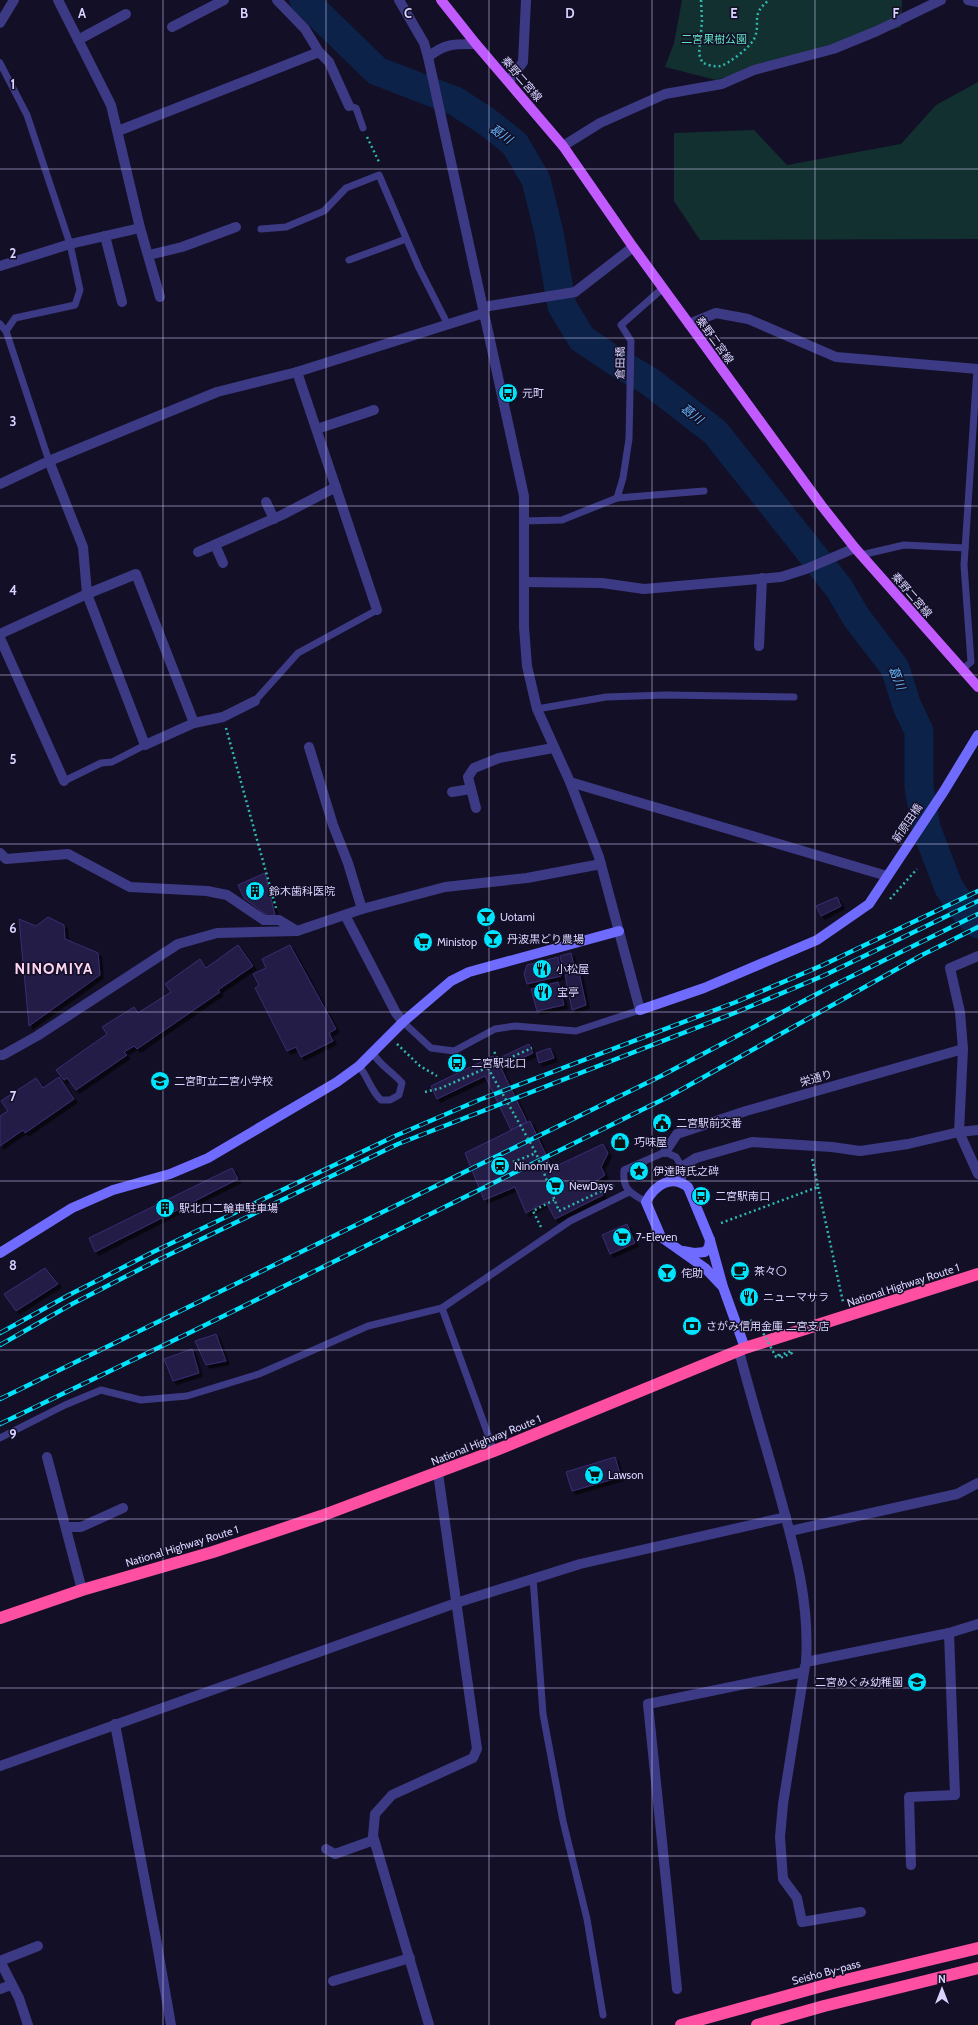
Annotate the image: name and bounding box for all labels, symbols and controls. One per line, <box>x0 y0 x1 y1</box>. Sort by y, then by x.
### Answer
text: A <box>78 5 87 21</box>
text: B <box>240 5 248 21</box>
text: C <box>404 5 412 21</box>
text: D <box>565 5 575 21</box>
text: E <box>730 5 738 21</box>
text: F <box>893 5 900 21</box>
park label: 二宮果樹公園 <box>681 32 747 46</box>
street label: 秦野二宮線 <box>499 54 545 104</box>
text: 1 <box>11 76 15 92</box>
water label: 葛川 <box>487 121 517 148</box>
text: 2 <box>10 245 17 261</box>
street label: 秦野二宮線 <box>693 314 737 366</box>
street label: 倉田橋 <box>613 346 627 380</box>
bus stop icon: 元町 <box>497 382 519 404</box>
place label: 元町 <box>522 386 544 400</box>
water label: 葛川 <box>678 400 708 428</box>
text: 3 <box>9 413 17 429</box>
street label: 秦野二宮線 <box>889 570 935 620</box>
text: 4 <box>9 582 17 598</box>
water label: 葛川 <box>886 664 910 694</box>
text: 5 <box>10 751 17 767</box>
street label: 新原田橋 <box>889 801 925 845</box>
building icon: 鈴木歯科医院 <box>244 880 266 902</box>
place label: 鈴木歯科医院 <box>269 884 335 898</box>
bar icon: Uotami <box>475 906 497 928</box>
place label: Uotami <box>500 910 535 924</box>
text: 6 <box>9 920 17 936</box>
bar icon: 丹波黒どり農場 <box>482 928 504 950</box>
supermarket icon: Ministop <box>412 931 434 953</box>
place label: 丹波黒どり農場 <box>507 932 584 946</box>
place label: Ministop <box>437 935 477 949</box>
restaurant icon: 小松屋 <box>531 958 553 980</box>
district label: NINOMIYA <box>15 960 93 978</box>
place label: 小松屋 <box>556 962 589 976</box>
restaurant icon: 宝亭 <box>532 981 554 1003</box>
place label: 宝亭 <box>557 985 579 999</box>
bus stop icon: 二宮駅北口 <box>446 1052 468 1074</box>
place label: 二宮駅北口 <box>471 1056 526 1070</box>
street label: 栄通り <box>798 1067 834 1089</box>
school or university icon: 二宮町立二宮小学校 <box>149 1070 171 1092</box>
place label: 二宮町立二宮小学校 <box>174 1074 273 1088</box>
text: 7 <box>10 1088 17 1104</box>
public building icon: 二宮駅前交番 <box>651 1112 673 1134</box>
place label: 二宮駅前交番 <box>676 1116 742 1130</box>
shop icon: 巧味屋 <box>609 1131 631 1153</box>
place label: 巧味屋 <box>634 1135 667 1149</box>
station icon: Ninomiya <box>489 1155 511 1177</box>
place label: Ninomiya <box>514 1159 560 1173</box>
place icon: 伊達時氏之碑 <box>628 1160 650 1182</box>
place label: 伊達時氏之碑 <box>653 1164 719 1178</box>
supermarket icon: NewDays <box>544 1175 566 1197</box>
place label: NewDays <box>569 1179 614 1193</box>
bus stop icon: 二宮駅南口 <box>690 1185 712 1207</box>
place label: 二宮駅南口 <box>715 1189 770 1203</box>
building icon: 駅北口二輪車駐車場 <box>154 1197 176 1219</box>
place label: 駅北口二輪車駐車場 <box>179 1201 278 1215</box>
supermarket icon: 7-Eleven <box>611 1226 633 1248</box>
place label: 7-Eleven <box>636 1230 677 1244</box>
text: 8 <box>9 1257 17 1273</box>
cafe icon: 茶々〇 <box>729 1260 751 1282</box>
street label: National Highway Route 1 <box>845 1260 961 1310</box>
bar icon: 侘助 <box>656 1262 678 1284</box>
place label: 茶々〇 <box>754 1264 787 1278</box>
place label: 侘助 <box>681 1266 703 1280</box>
restaurant icon: ニューマサラ <box>738 1286 760 1308</box>
place label: ニューマサラ <box>763 1290 829 1304</box>
bank icon: さがみ信用金庫 二宮支店 <box>681 1315 703 1337</box>
place label: さがみ信用金庫 二宮支店 <box>706 1319 829 1333</box>
street label: National Highway Route 1 <box>429 1412 543 1468</box>
text: 9 <box>9 1426 17 1442</box>
supermarket icon: Lawson <box>583 1464 605 1486</box>
place label: Lawson <box>608 1468 643 1482</box>
street label: National Highway Route 1 <box>124 1522 240 1570</box>
school or university icon: 二宮めぐみ幼稚園 <box>906 1671 928 1693</box>
place label: 二宮めぐみ幼稚園 <box>815 1675 903 1689</box>
street label: Seisho By-pass <box>790 1956 862 1988</box>
north arrow <box>922 1969 962 2009</box>
text: N <box>938 1972 946 1986</box>

